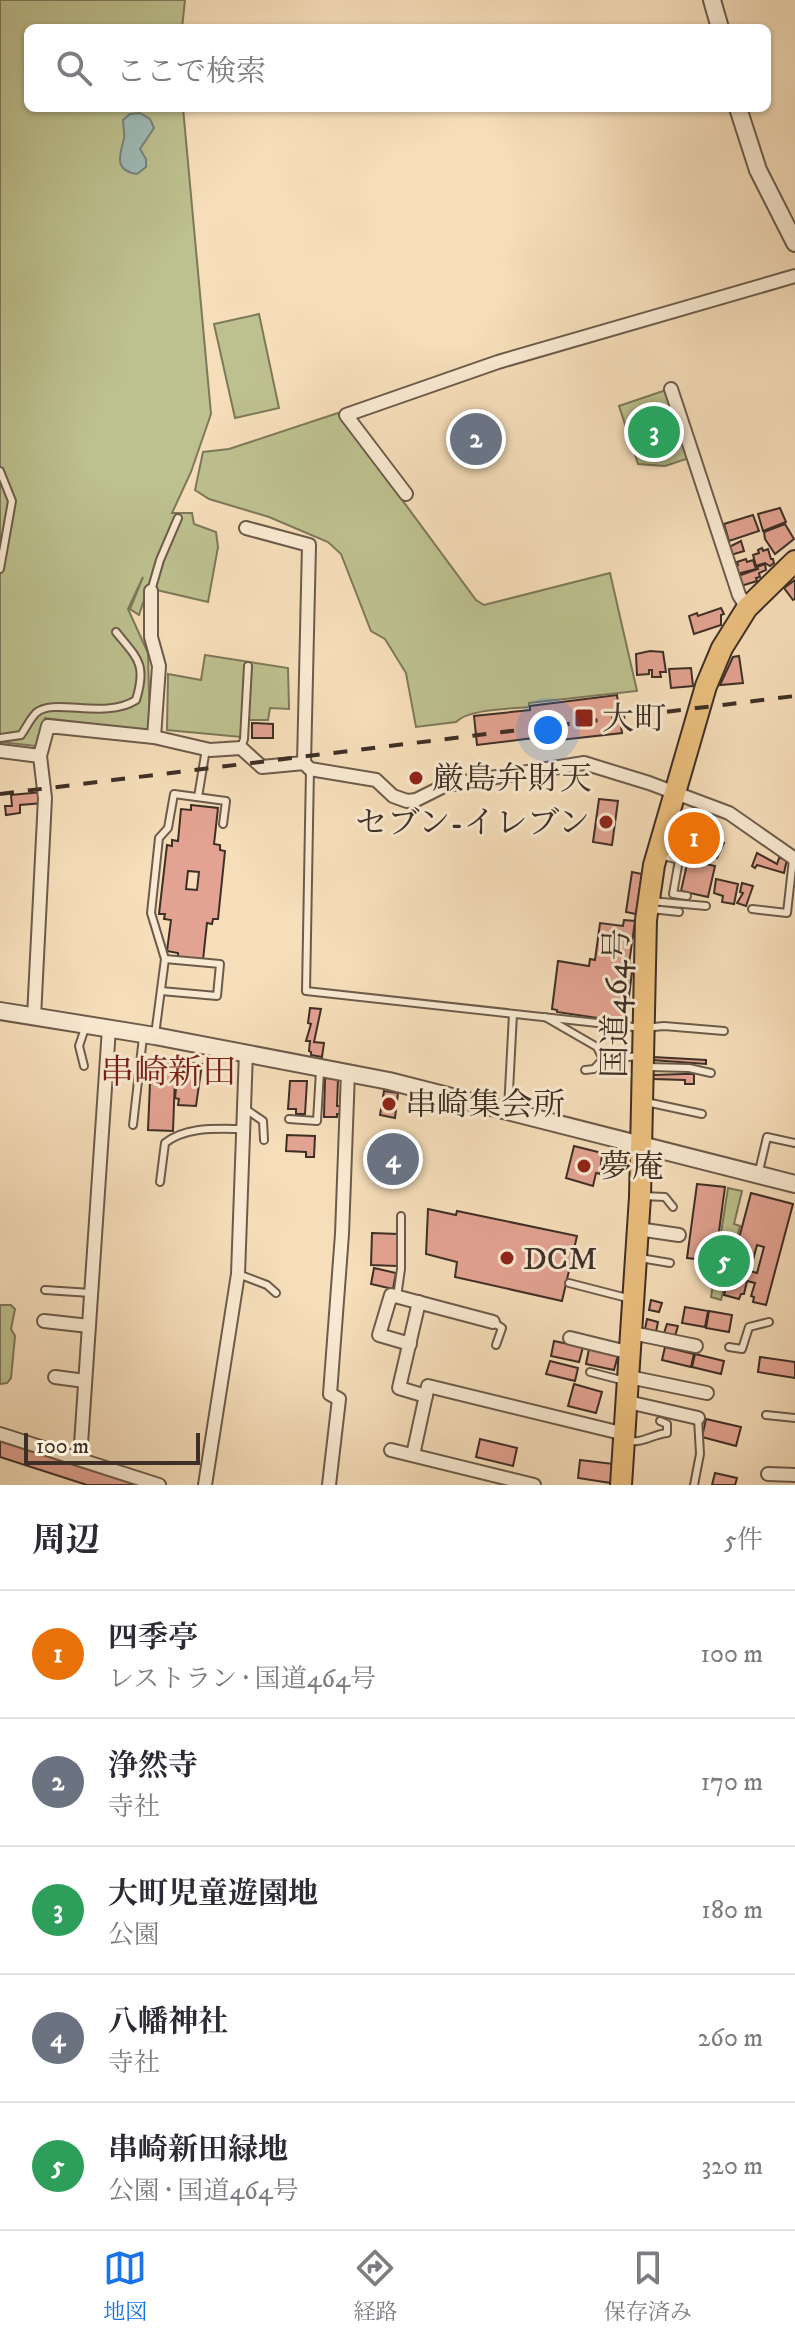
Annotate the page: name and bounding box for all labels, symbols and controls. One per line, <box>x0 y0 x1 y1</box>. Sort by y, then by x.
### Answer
search box <box>24 24 771 112</box>
icon: search <box>52 46 96 90</box>
text: ここで検索 <box>116 54 266 91</box>
pin: 3 <box>628 402 680 462</box>
pin: 2 <box>450 409 502 469</box>
place label: 大町 <box>602 700 666 740</box>
marker: 大町 <box>573 707 595 729</box>
your location <box>528 710 568 750</box>
place label: 厳島弁財天 <box>432 760 592 800</box>
marker: 厳島弁財天 <box>407 769 425 787</box>
place label: セブン-イレブン <box>356 804 590 844</box>
pin: 1 <box>668 808 720 868</box>
marker: セブン-イレブン <box>597 813 615 831</box>
street label: 国道464号 <box>596 928 638 1078</box>
district label: 串崎新田 <box>100 1052 236 1094</box>
place label: 串崎集会所 <box>405 1086 565 1126</box>
marker: 串崎集会所 <box>380 1095 398 1113</box>
pin: 4 <box>367 1129 419 1189</box>
place label: 夢庵 <box>600 1148 664 1188</box>
marker: 夢庵 <box>575 1157 593 1175</box>
pin: 5 <box>698 1231 750 1291</box>
place label: DCM <box>523 1240 597 1280</box>
marker: DCM <box>498 1249 516 1267</box>
scale bar <box>24 1429 200 1465</box>
text: 100 m <box>36 1433 89 1460</box>
text: 周辺 <box>32 1520 100 1562</box>
text: 5件 <box>724 1524 763 1557</box>
text: 四季亭 <box>108 1620 198 1657</box>
text: 1 <box>53 1638 63 1671</box>
text: 100 m <box>700 1638 763 1671</box>
text: レストラン · 国道464号 <box>108 1663 376 1696</box>
text: 浄然寺 <box>108 1748 198 1785</box>
text: 2 <box>52 1766 64 1799</box>
text: 170 m <box>701 1766 763 1799</box>
text: 寺社 <box>108 1791 160 1824</box>
text: 大町児童遊園地 <box>108 1876 318 1913</box>
text: 3 <box>53 1894 63 1927</box>
text: 180 m <box>701 1894 763 1927</box>
text: 公園 <box>108 1919 160 1952</box>
text: 八幡神社 <box>108 2004 228 2041</box>
text: 4 <box>51 2022 65 2055</box>
text: 260 m <box>698 2022 763 2055</box>
text: 寺社 <box>108 2047 160 2080</box>
text: 串崎新田緑地 <box>108 2132 288 2169</box>
text: 5 <box>52 2150 64 2183</box>
text: 320 m <box>701 2150 763 2183</box>
text: 公園 · 国道464号 <box>108 2175 299 2208</box>
tab: 地図 <box>103 2246 147 2326</box>
tab: 経路 <box>353 2246 398 2326</box>
tab: 保存済み <box>604 2246 692 2326</box>

